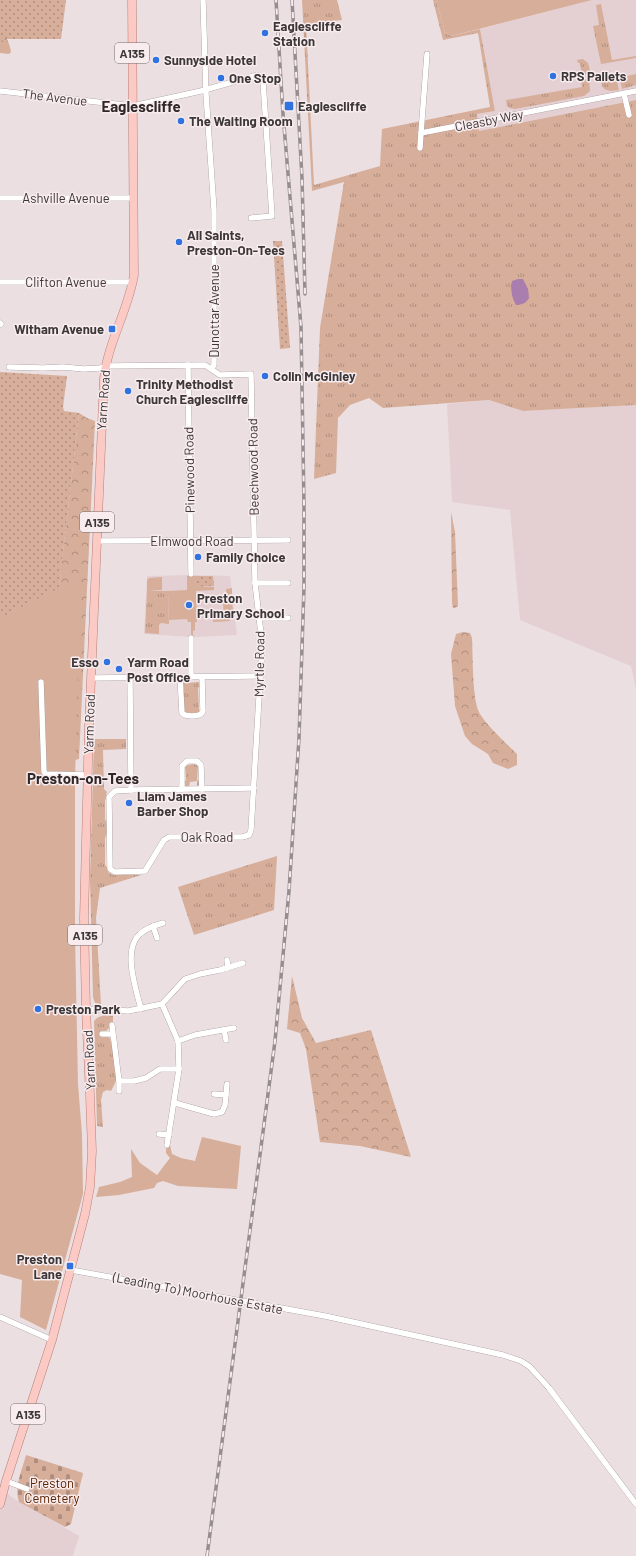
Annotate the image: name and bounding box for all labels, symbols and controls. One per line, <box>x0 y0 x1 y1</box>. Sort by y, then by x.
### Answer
place label: Eaglescliffe Station <box>273 18 342 49</box>
marker: Eaglescliffe Station <box>260 28 270 38</box>
road number: A135 <box>115 43 149 63</box>
place label: Sunnyside Hotel <box>164 52 256 68</box>
marker: Sunnyside Hotel <box>151 55 161 65</box>
place label: RPS Pallets <box>561 68 627 84</box>
place label: One Stop <box>229 70 281 86</box>
marker: RPS Pallets <box>548 71 558 81</box>
marker: One Stop <box>216 73 226 83</box>
street label: The Avenue <box>22 85 88 109</box>
district label: Eaglescliffe <box>101 97 181 115</box>
place label: Eaglescliffe <box>298 98 367 114</box>
marker: Eaglescliffe <box>283 100 295 112</box>
street label: Cleasby Way <box>453 106 525 134</box>
place label: The Waiting Room <box>189 113 293 129</box>
marker: The Waiting Room <box>176 116 186 126</box>
street label: Ashville Avenue <box>22 190 110 206</box>
place label: All Saints, Preston-On-Tees <box>187 227 285 258</box>
marker: All Saints, Preston-On-Tees <box>174 237 184 247</box>
street label: Dunottar Avenue <box>206 264 222 358</box>
street label: Clifton Avenue <box>25 274 107 290</box>
place label: Witham Avenue <box>14 321 104 337</box>
marker: Witham Avenue <box>107 324 117 334</box>
place label: Colin McGinley <box>273 368 356 384</box>
street label: Yarm Road <box>93 369 113 431</box>
marker: Colin McGinley <box>260 371 270 381</box>
place label: Trinity Methodist Church Eaglescliffe <box>136 376 248 407</box>
marker: Trinity Methodist Church Eaglescliffe <box>123 386 133 396</box>
street label: Beechwood Road <box>244 418 262 516</box>
street label: Pinewood Road <box>180 427 198 513</box>
road number: A135 <box>80 512 114 532</box>
street label: Elmwood Road <box>150 533 234 549</box>
place label: Family Choice <box>206 549 286 565</box>
marker: Family Choice <box>193 552 203 562</box>
place label: Preston Primary School <box>197 590 285 621</box>
marker: Preston Primary School <box>184 600 194 610</box>
street label: Myrtle Road <box>250 631 268 697</box>
place label: Esso <box>71 654 99 670</box>
place label: Yarm Road Post Office <box>127 654 190 685</box>
marker: Esso <box>102 657 112 667</box>
marker: Yarm Road Post Office <box>114 664 124 674</box>
street label: Yarm Road <box>80 694 98 754</box>
district label: Preston-on-Tees <box>27 769 139 787</box>
place label: Liam James Barber Shop <box>137 788 208 819</box>
marker: Liam James Barber Shop <box>124 798 134 808</box>
street label: Oak Road <box>181 829 233 845</box>
road number: A135 <box>68 925 102 945</box>
place label: Preston Park <box>46 1001 120 1017</box>
marker: Preston Park <box>33 1004 43 1014</box>
street label: Yarm Road <box>79 1029 99 1091</box>
place label: Preston Lane <box>17 1251 62 1282</box>
marker: Preston Lane <box>65 1261 75 1271</box>
street label: (Leading To) Moorhouse Estate <box>111 1268 284 1317</box>
road number: A135 <box>11 1404 45 1424</box>
park label: Preston Cemetery <box>25 1475 79 1506</box>

